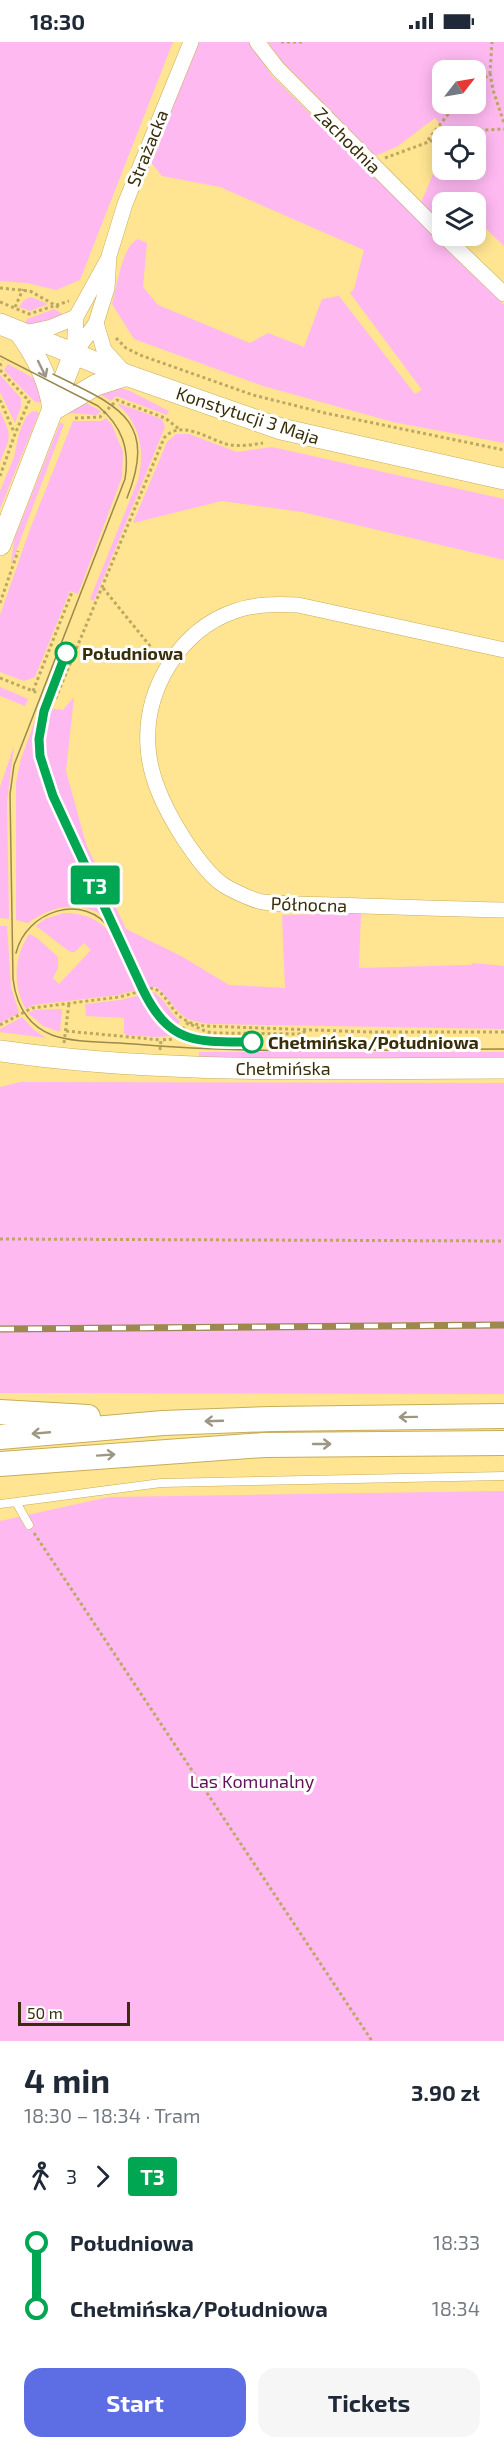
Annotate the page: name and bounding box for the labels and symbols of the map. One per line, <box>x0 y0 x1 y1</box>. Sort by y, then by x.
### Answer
north arrow <box>432 60 486 114</box>
street label: Zachodnia <box>310 102 386 178</box>
street label: Strażacka <box>122 106 172 190</box>
one-way arrow <box>36 360 48 378</box>
street label: Konstytucji 3 Maja <box>173 381 323 449</box>
marker: Południowa <box>55 642 77 664</box>
place label: Południowa <box>82 642 183 664</box>
line badge: T3 <box>68 866 122 904</box>
street label: Północna <box>270 892 348 916</box>
marker: Chełmińska/Południowa <box>241 1031 263 1053</box>
place label: Chełmińska/Południowa <box>268 1031 479 1053</box>
street label: Chełmińska <box>235 1057 331 1079</box>
one-way arrow <box>399 1411 419 1423</box>
one-way arrow <box>204 1416 224 1427</box>
one-way arrow <box>32 1428 52 1439</box>
one-way arrow <box>312 1438 332 1450</box>
one-way arrow <box>96 1449 116 1460</box>
park label: Las Komunalny <box>190 1770 315 1792</box>
scale bar <box>18 1999 130 2026</box>

